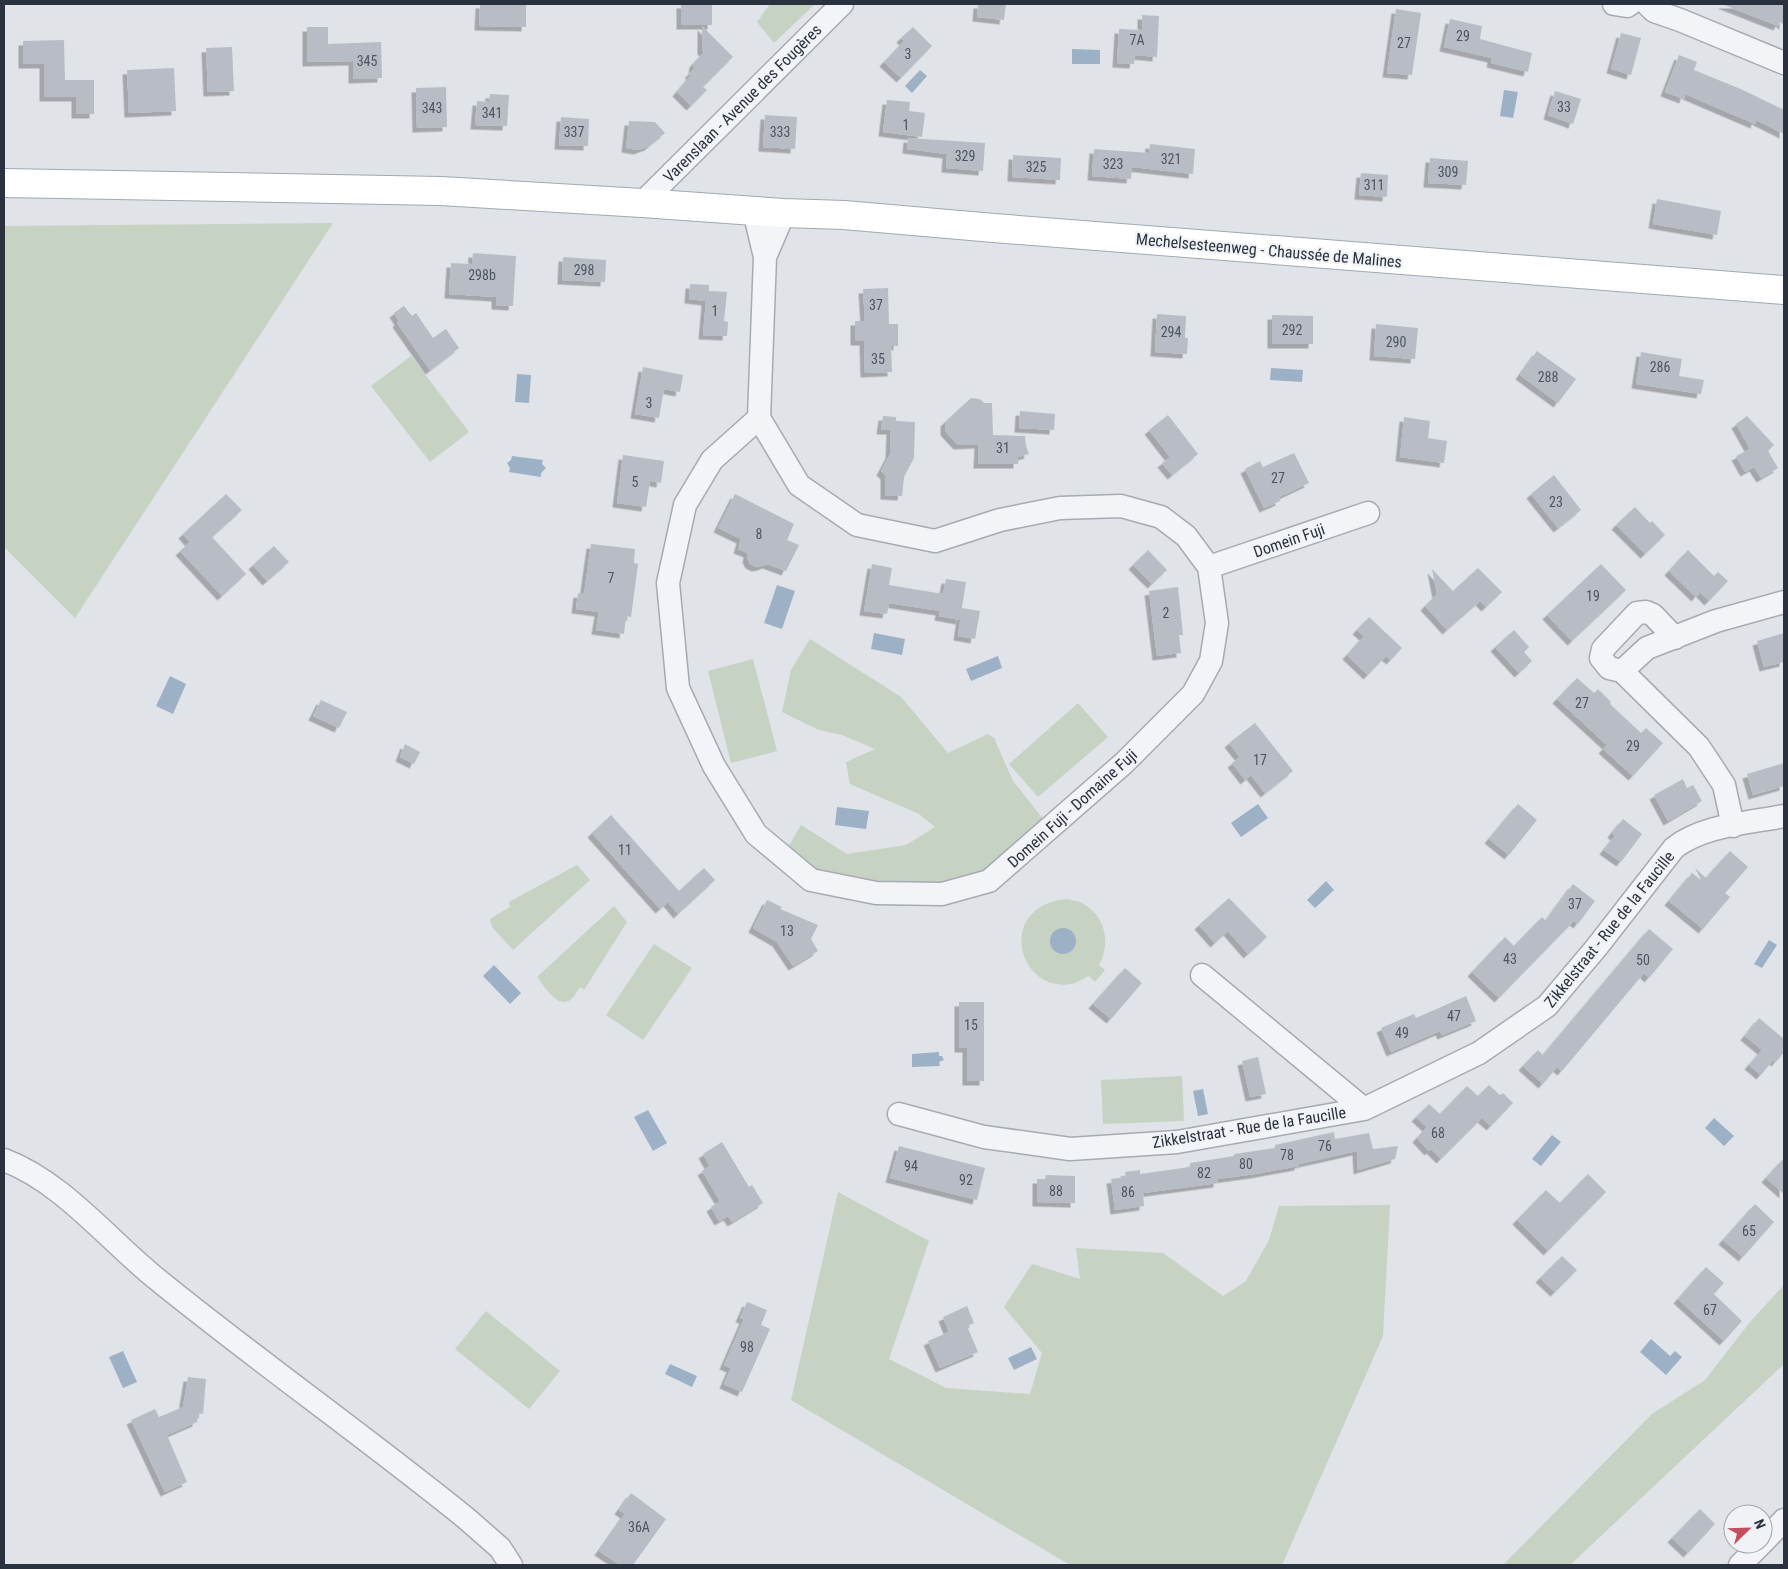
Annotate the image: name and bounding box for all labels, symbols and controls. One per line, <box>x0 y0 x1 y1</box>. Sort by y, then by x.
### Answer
street label: Varenslaan - Avenue des Fougères <box>659 20 825 186</box>
house number: 29 <box>1456 28 1470 44</box>
house number: 7A <box>1130 32 1144 48</box>
house number: 27 <box>1397 35 1411 51</box>
house number: 3 <box>905 46 911 62</box>
house number: 345 <box>357 53 377 69</box>
house number: 33 <box>1557 99 1571 115</box>
house number: 343 <box>422 100 442 116</box>
house number: 341 <box>482 105 502 121</box>
house number: 1 <box>903 117 909 133</box>
house number: 337 <box>564 124 584 140</box>
house number: 333 <box>770 124 790 140</box>
house number: 329 <box>955 148 975 164</box>
house number: 321 <box>1161 151 1181 167</box>
house number: 323 <box>1103 156 1123 172</box>
house number: 325 <box>1026 159 1046 175</box>
house number: 309 <box>1438 164 1458 180</box>
house number: 311 <box>1364 177 1384 193</box>
street label: Mechelsesteenweg - Chaussée de Malines <box>1135 229 1403 272</box>
house number: 298 <box>574 262 594 278</box>
house number: 298b <box>468 267 496 283</box>
house number: 37 <box>869 297 883 313</box>
house number: 1 <box>712 303 718 319</box>
house number: 292 <box>1282 322 1302 338</box>
house number: 294 <box>1161 324 1181 340</box>
house number: 290 <box>1386 334 1406 350</box>
house number: 35 <box>871 351 885 367</box>
house number: 286 <box>1650 359 1670 375</box>
house number: 288 <box>1538 369 1558 385</box>
house number: 3 <box>646 395 652 411</box>
house number: 31 <box>996 440 1010 456</box>
house number: 27 <box>1271 470 1285 486</box>
house number: 5 <box>632 474 639 490</box>
house number: 23 <box>1549 494 1563 510</box>
street label: Domein Fuji <box>1251 519 1327 562</box>
house number: 8 <box>756 526 763 542</box>
house number: 7 <box>608 570 615 586</box>
house number: 19 <box>1586 588 1600 604</box>
house number: 2 <box>1163 605 1170 621</box>
house number: 27 <box>1575 695 1589 711</box>
house number: 29 <box>1626 738 1640 754</box>
street label: Domein Fuji - Domaine Fuji <box>1004 745 1141 872</box>
house number: 17 <box>1253 752 1267 768</box>
house number: 11 <box>618 842 632 858</box>
street label: Zikkelstraat - Rue de la Faucille <box>1540 847 1678 1011</box>
house number: 37 <box>1568 896 1582 912</box>
house number: 13 <box>780 923 794 939</box>
house number: 43 <box>1503 951 1517 967</box>
house number: 50 <box>1636 952 1650 968</box>
house number: 47 <box>1447 1008 1461 1024</box>
house number: 15 <box>964 1017 978 1033</box>
house number: 49 <box>1395 1025 1409 1041</box>
street label: Zikkelstraat - Rue de la Faucille <box>1151 1103 1347 1152</box>
house number: 68 <box>1431 1125 1445 1141</box>
house number: 76 <box>1318 1138 1332 1154</box>
house number: 78 <box>1280 1147 1294 1163</box>
house number: 80 <box>1239 1156 1253 1172</box>
house number: 94 <box>904 1158 918 1174</box>
house number: 82 <box>1197 1165 1211 1181</box>
house number: 92 <box>959 1172 973 1188</box>
house number: 88 <box>1049 1183 1063 1199</box>
house number: 86 <box>1121 1184 1135 1200</box>
house number: 65 <box>1742 1223 1756 1239</box>
house number: 67 <box>1703 1302 1717 1318</box>
house number: 98 <box>740 1339 754 1355</box>
north arrow <box>1723 1504 1773 1554</box>
text: N <box>1751 1517 1769 1531</box>
house number: 36A <box>628 1519 650 1535</box>

